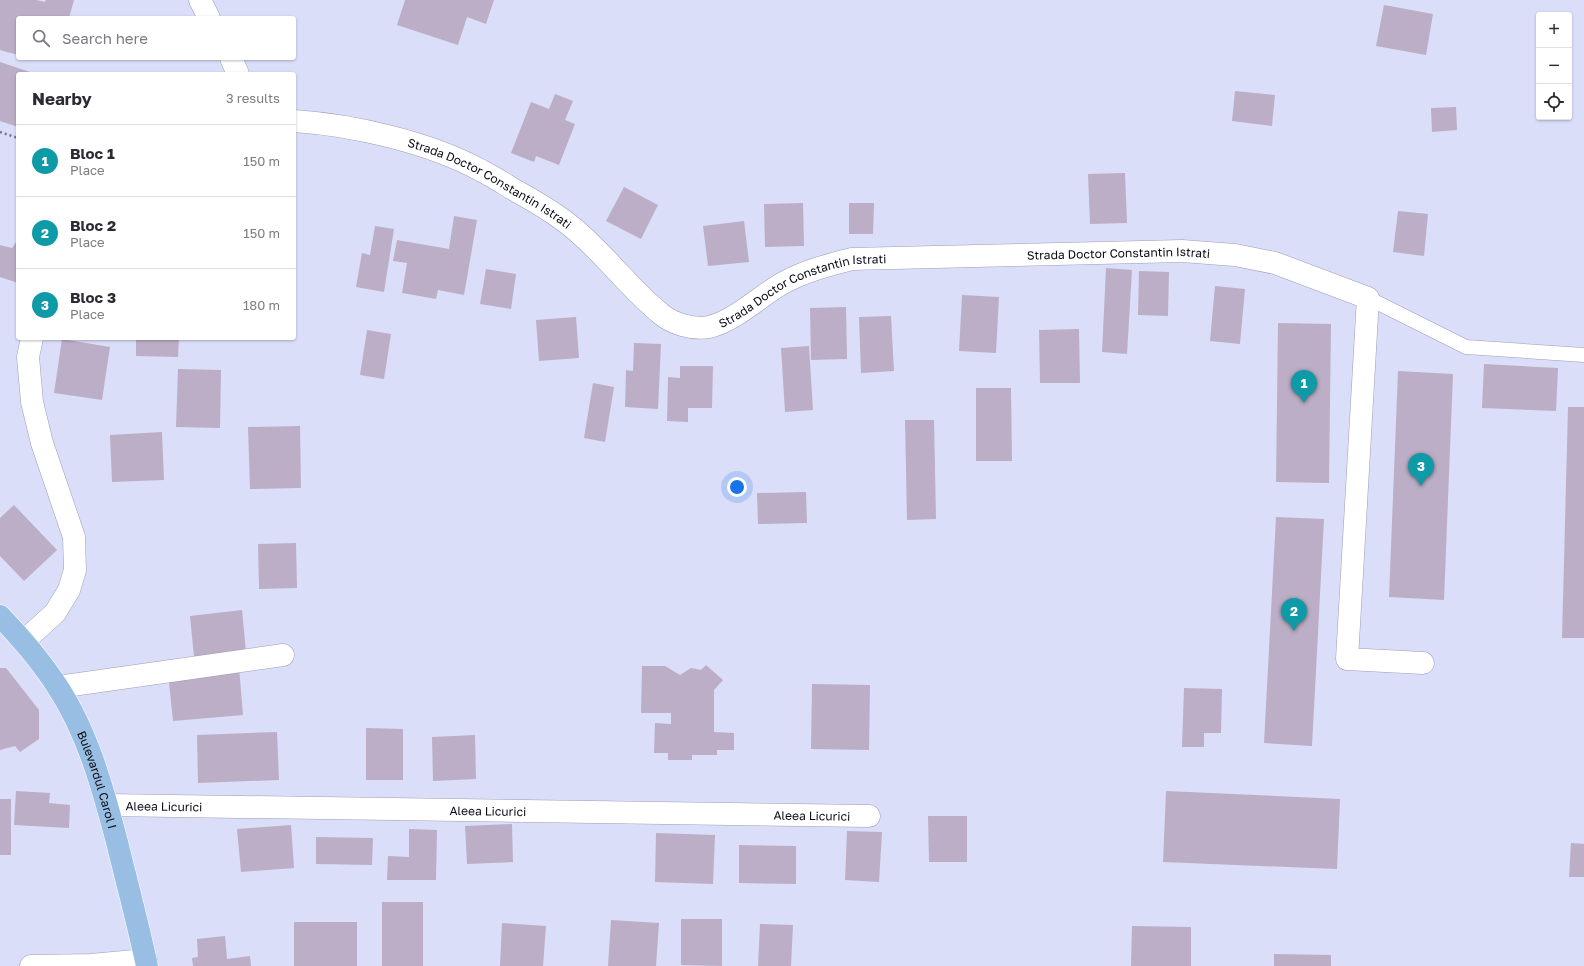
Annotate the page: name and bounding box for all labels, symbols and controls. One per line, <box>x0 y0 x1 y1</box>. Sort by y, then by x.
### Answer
map controls <box>1536 12 1572 120</box>
button: + <box>1536 12 1572 48</box>
search box <box>16 16 296 60</box>
icon: search <box>30 27 52 49</box>
text: Search here <box>62 29 148 47</box>
button: − <box>1536 48 1572 84</box>
button: locate <box>1536 84 1572 120</box>
text: Nearby <box>32 88 92 109</box>
text: 3 results <box>226 90 280 106</box>
street label: Strada Doctor Constantin Istrati <box>406 134 575 231</box>
text: Bloc 1 <box>70 144 115 162</box>
text: 1 <box>42 153 48 169</box>
text: 150 m <box>243 153 280 169</box>
text: Place <box>70 162 105 178</box>
text: Bloc 2 <box>70 216 116 234</box>
text: 2 <box>41 225 49 241</box>
text: 150 m <box>243 225 280 241</box>
text: Place <box>70 234 105 250</box>
street label: Strada Doctor Constantin Istrati <box>1027 243 1211 262</box>
street label: Strada Doctor Constantin Istrati <box>716 251 886 331</box>
text: Bloc 3 <box>70 288 116 306</box>
text: 3 <box>41 297 49 313</box>
text: 180 m <box>243 297 280 313</box>
text: Place <box>70 306 105 322</box>
pin: 1 <box>1291 370 1317 403</box>
pin: 3 <box>1408 453 1434 486</box>
your location <box>727 477 747 497</box>
pin: 2 <box>1281 598 1307 631</box>
street label: Bulevardul Carol I <box>74 728 121 830</box>
street label: Aleea Licurici <box>125 798 203 814</box>
street label: Aleea Licurici <box>449 802 526 819</box>
street label: Aleea Licurici <box>773 807 850 823</box>

